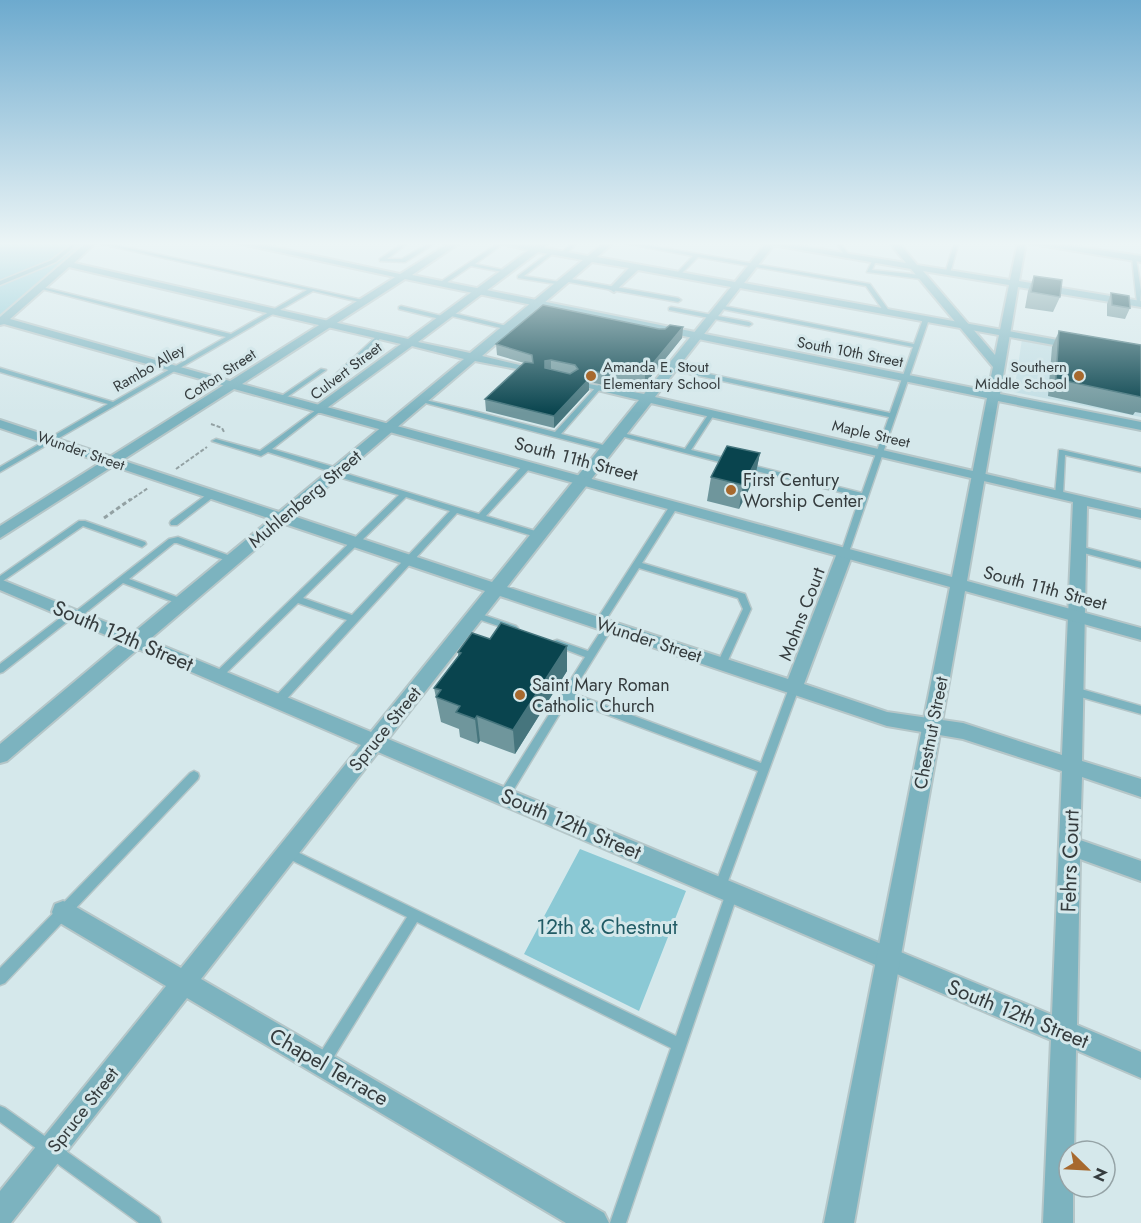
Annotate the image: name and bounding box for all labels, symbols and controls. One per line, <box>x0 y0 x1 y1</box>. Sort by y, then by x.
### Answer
street label: South 10th Street <box>795 331 905 373</box>
street label: Culvert Street <box>306 336 387 405</box>
street label: Rambo Alley <box>109 338 189 397</box>
street label: Cotton Street <box>180 343 261 407</box>
place label: Amanda E. Stout Elementary School <box>603 356 720 395</box>
place label: Southern Middle School <box>975 356 1067 395</box>
marker: Amanda E. Stout Elementary School <box>584 369 598 383</box>
marker: Southern Middle School <box>1072 369 1086 383</box>
street label: Maple Street <box>830 414 913 454</box>
street label: Wunder Street <box>34 426 128 476</box>
street label: South 11th Street <box>511 430 641 488</box>
street label: Muhlenberg Street <box>243 443 368 554</box>
place label: First Century Worship Center <box>743 467 864 514</box>
marker: First Century Worship Center <box>724 483 738 497</box>
street label: South 11th Street <box>980 559 1110 617</box>
street label: Mohns Court <box>772 563 832 664</box>
street label: South 12th Street <box>48 593 198 679</box>
street label: Wunder Street <box>593 611 706 669</box>
place label: Saint Mary Roman Catholic Church <box>532 672 670 719</box>
street label: Chestnut Street <box>907 674 955 792</box>
street label: Spruce Street <box>343 681 428 777</box>
marker: Saint Mary Roman Catholic Church <box>513 688 527 702</box>
street label: South 12th Street <box>496 781 646 867</box>
street label: Fehrs Court <box>1053 809 1087 913</box>
park label: 12th & Chestnut <box>536 912 678 942</box>
street label: South 12th Street <box>943 972 1093 1056</box>
street label: Chapel Terrace <box>264 1021 394 1113</box>
street label: Spruce Street <box>41 1061 125 1158</box>
north arrow <box>1057 1139 1117 1199</box>
text: N <box>1087 1164 1113 1185</box>

